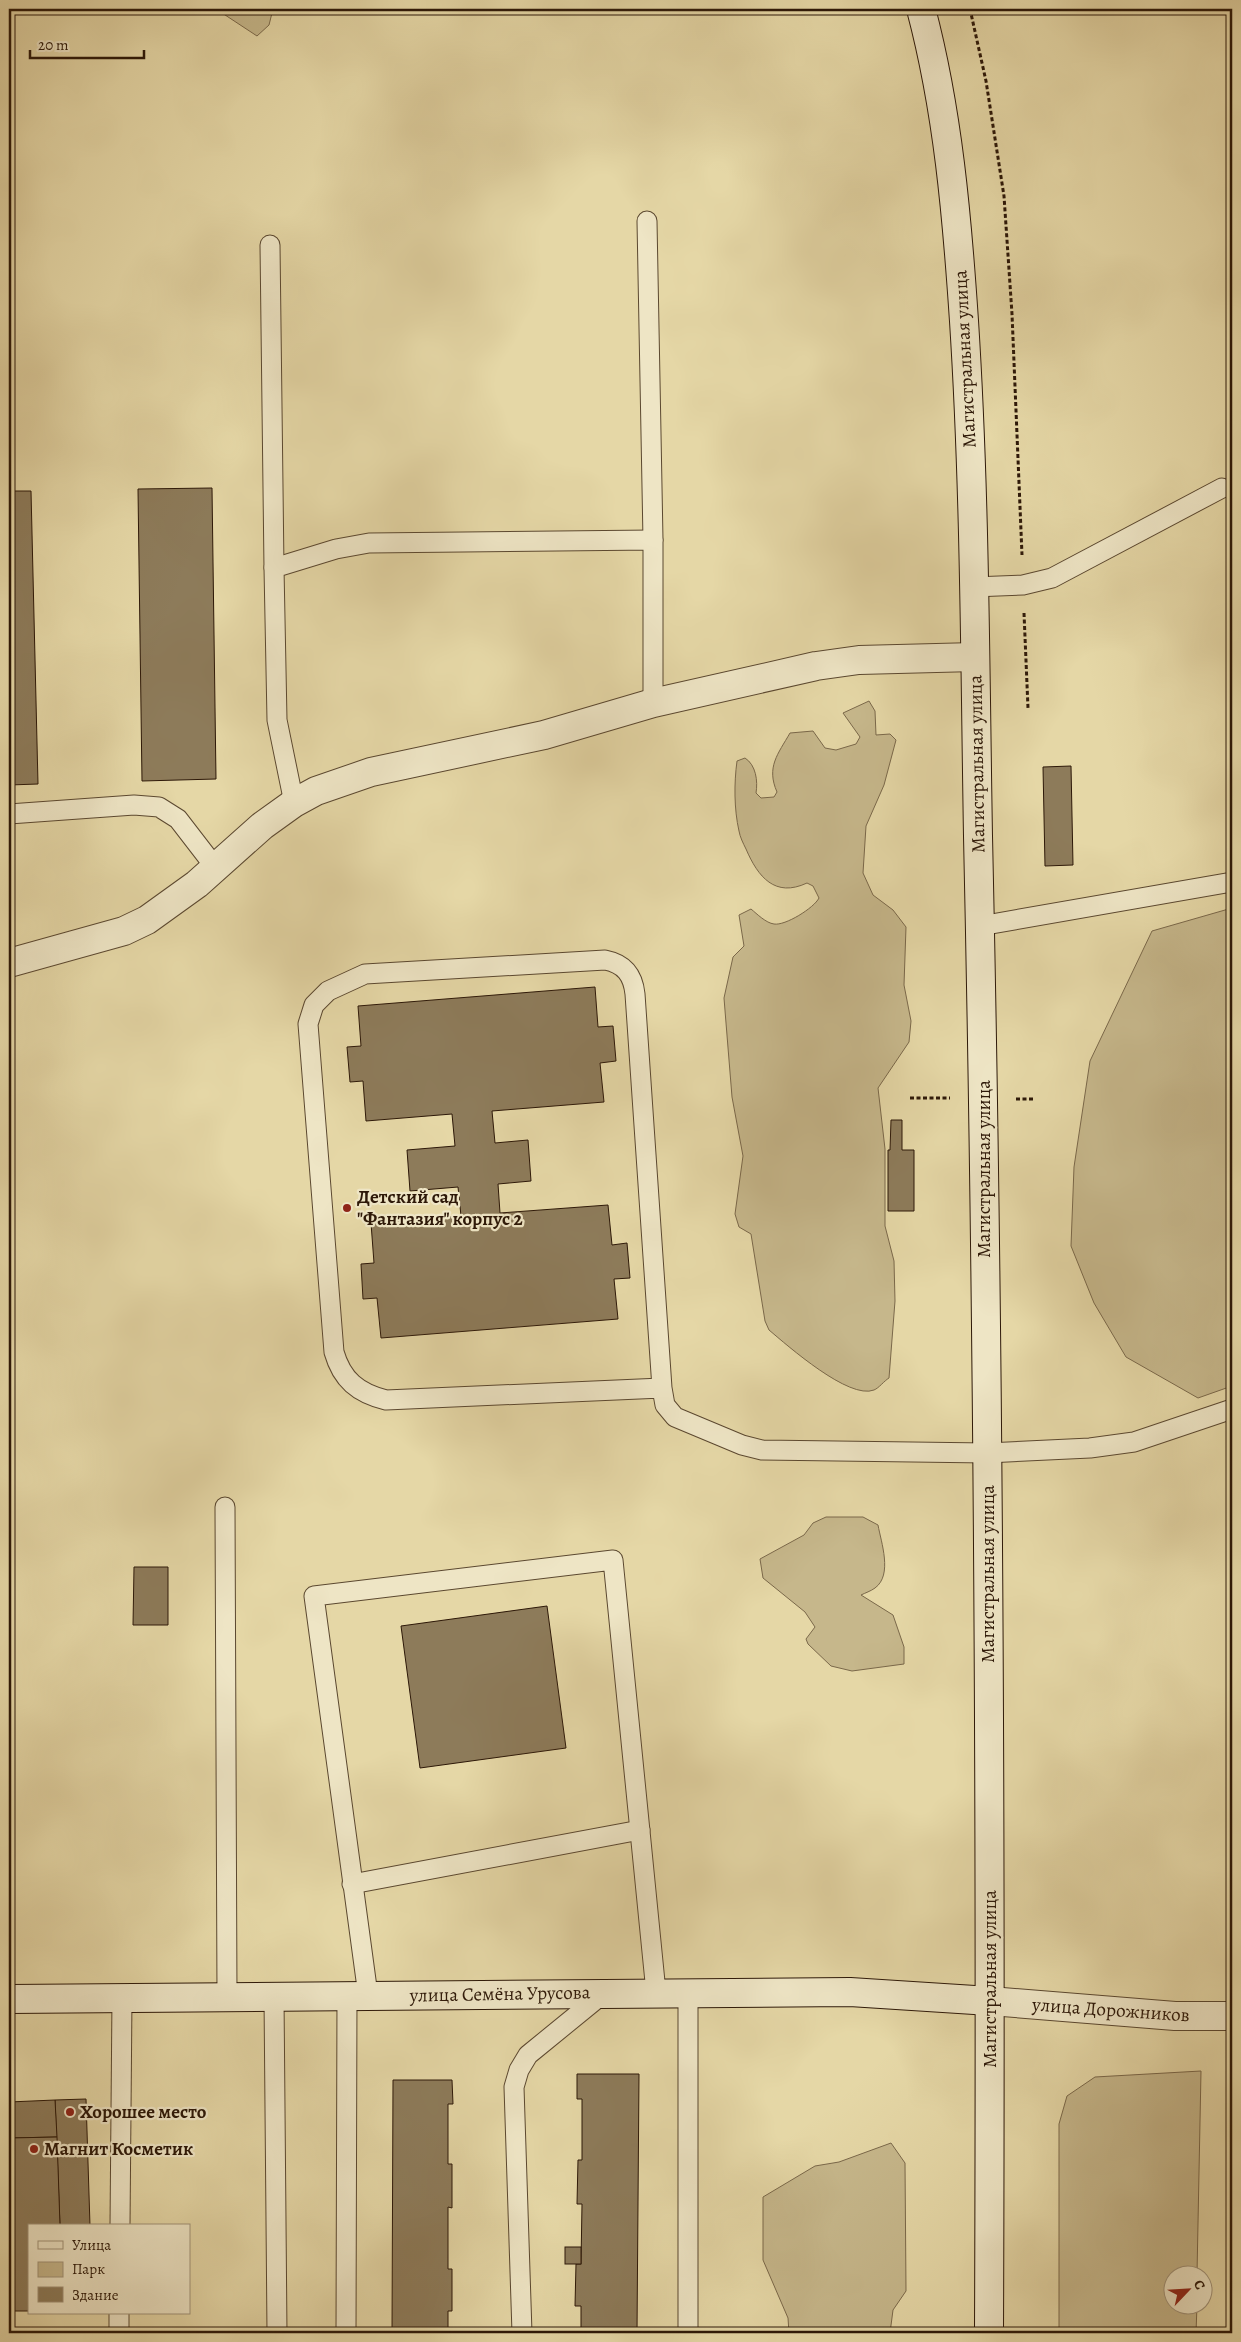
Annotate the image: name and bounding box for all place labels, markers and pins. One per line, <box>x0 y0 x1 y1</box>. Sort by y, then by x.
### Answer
place label: Детский сад "Фантазия" корпус 2 <box>357 1184 523 1232</box>
marker: Детский сад "Фантазия" корпус 2 <box>341 1202 353 1214</box>
place label: Хорошее место <box>80 2099 207 2125</box>
marker: Хорошее место <box>64 2106 76 2118</box>
place label: Магнит Косметик <box>44 2136 193 2162</box>
marker: Магнит Косметик <box>28 2143 40 2155</box>

